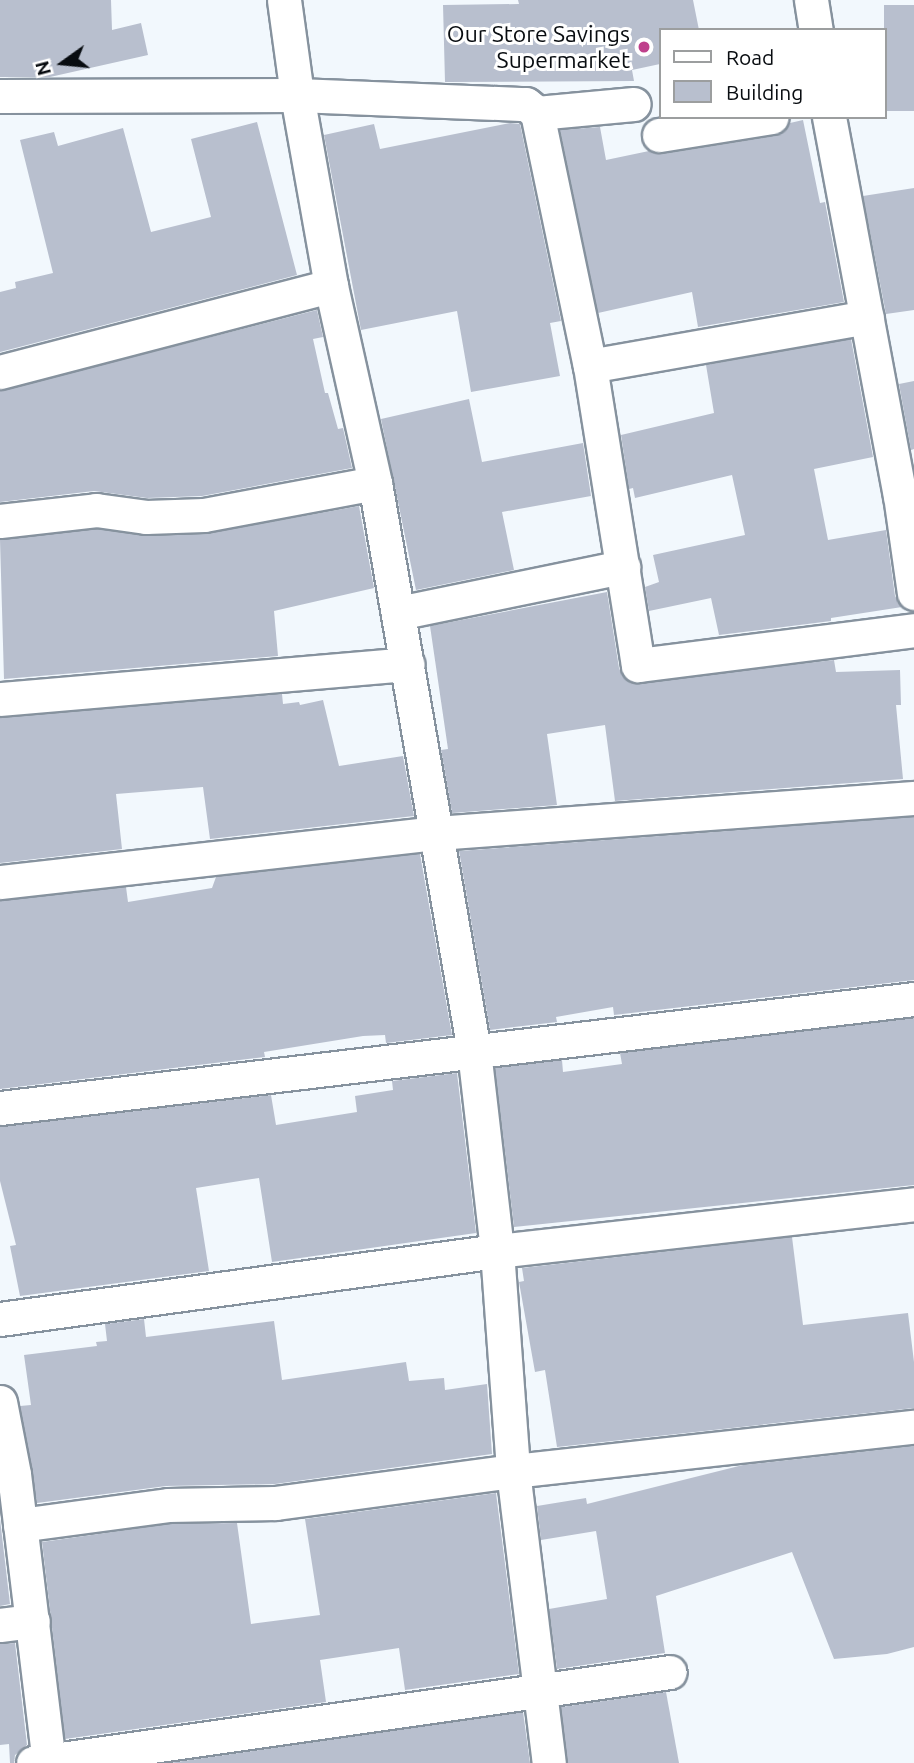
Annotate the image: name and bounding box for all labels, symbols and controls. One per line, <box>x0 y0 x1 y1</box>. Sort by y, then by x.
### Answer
place label: Our Store Savings Supermarket <box>447 20 630 74</box>
north arrow <box>28 28 98 98</box>
legend <box>659 28 886 119</box>
marker: Our Store Savings Supermarket <box>636 39 652 55</box>
text: Road <box>726 45 774 69</box>
text: N <box>30 59 55 78</box>
text: Building <box>726 80 803 104</box>

